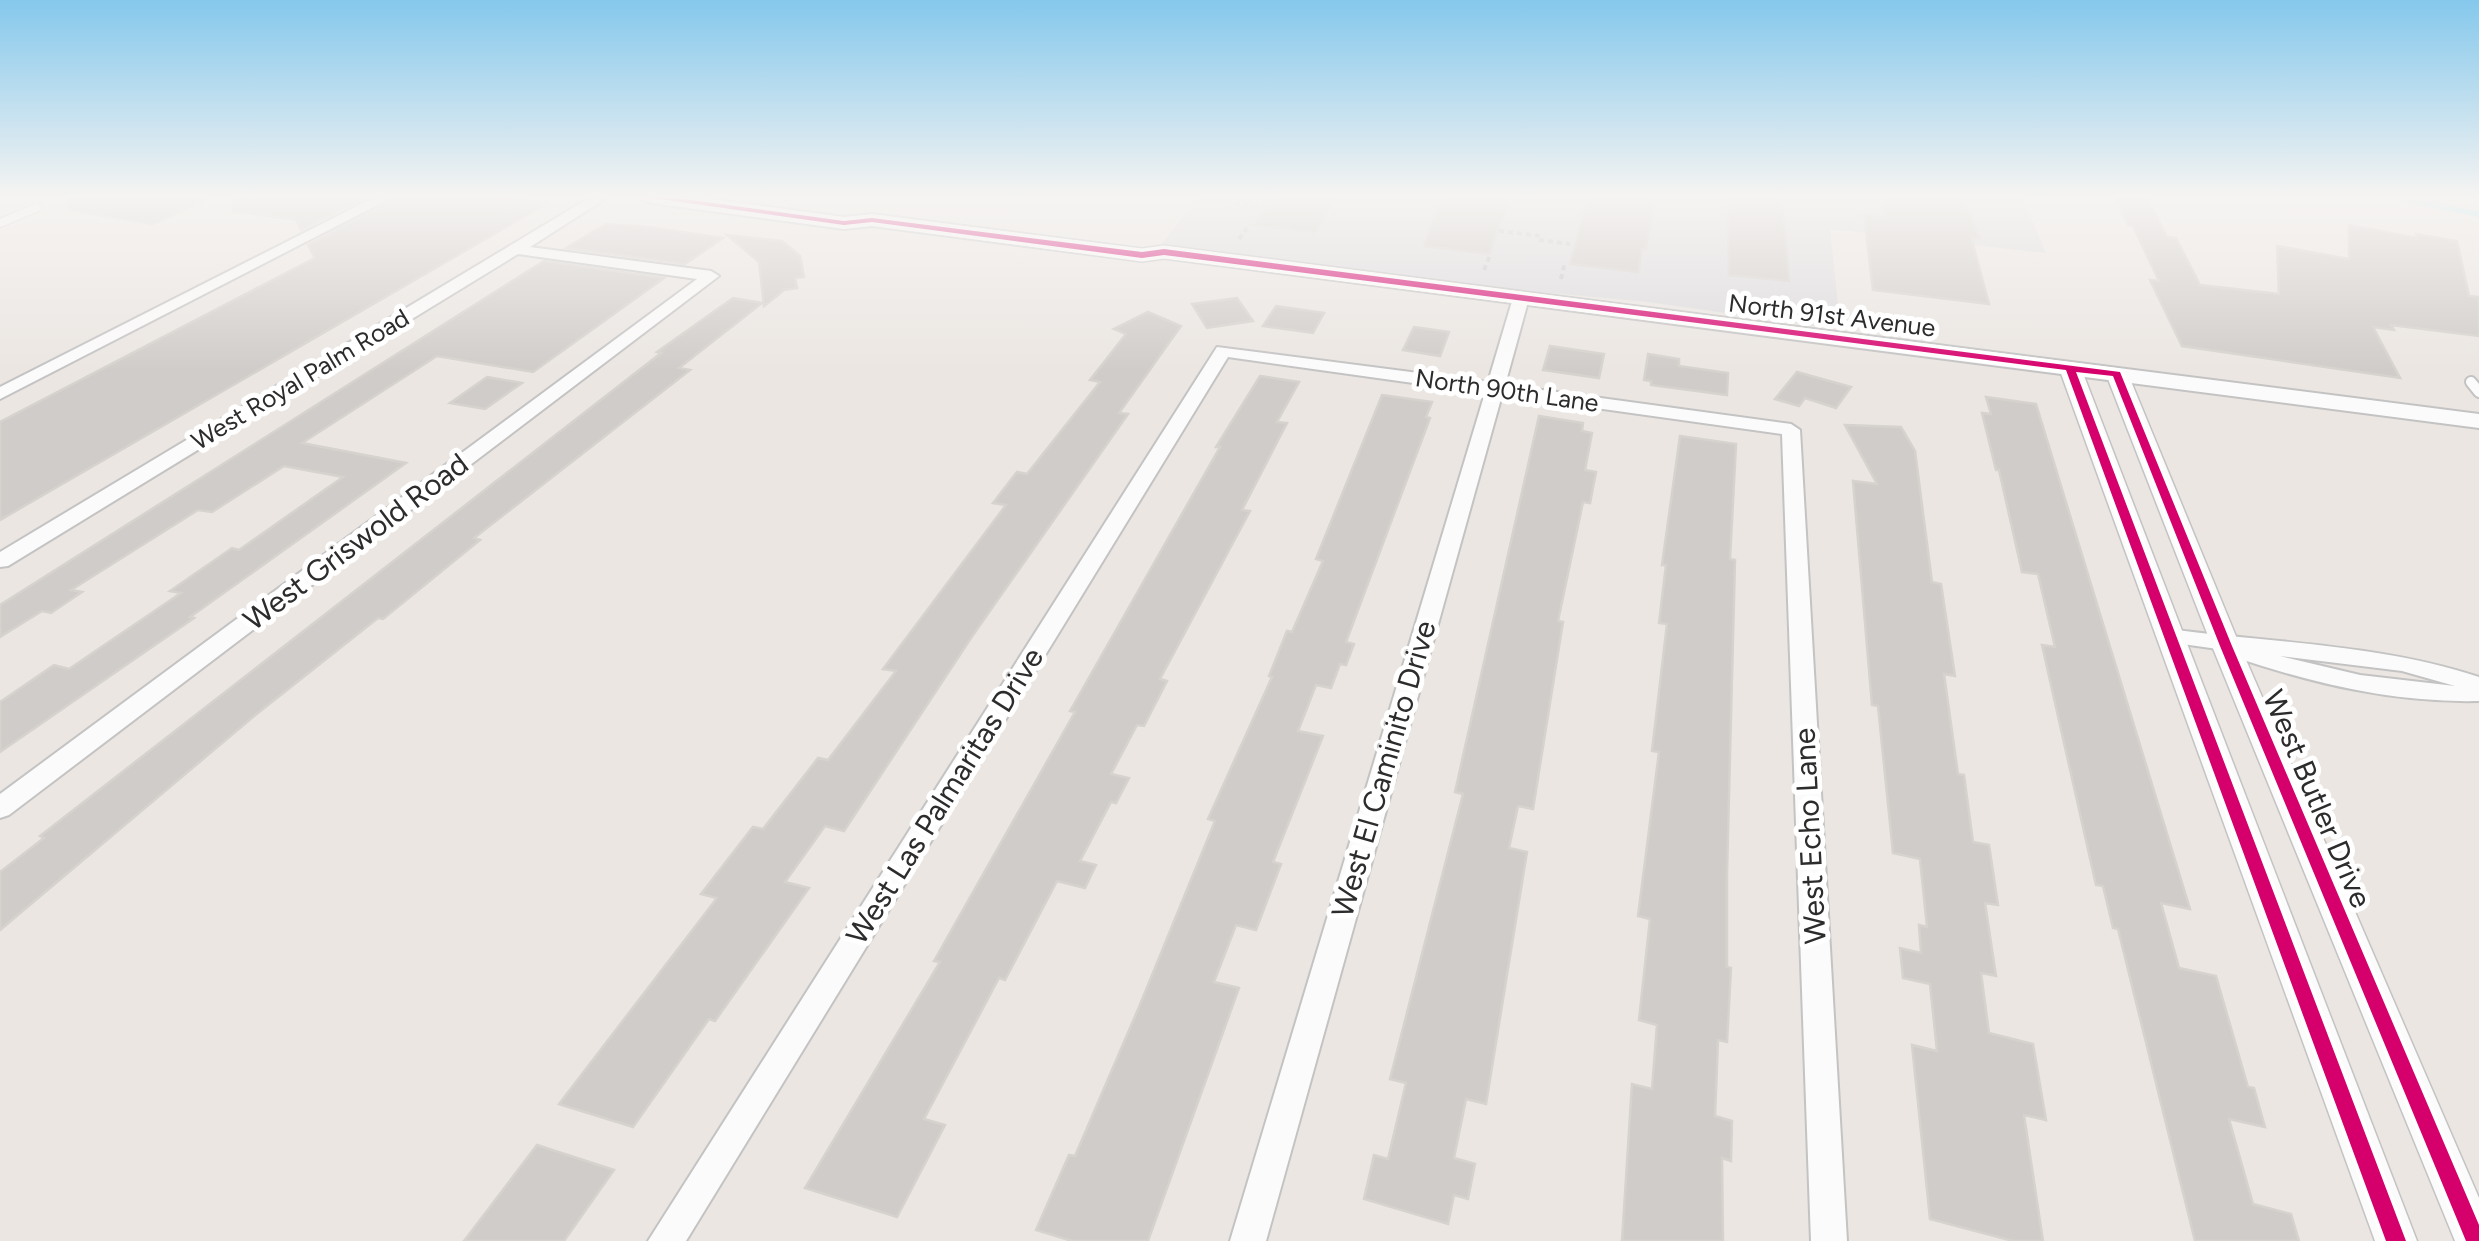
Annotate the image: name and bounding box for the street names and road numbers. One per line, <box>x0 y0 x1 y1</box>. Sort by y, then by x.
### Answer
street label: North 91st Avenue <box>1727 287 1937 343</box>
street label: West Royal Palm Road <box>186 302 414 456</box>
street label: North 90th Lane <box>1413 362 1601 418</box>
street label: West Griswold Road <box>236 445 475 638</box>
street label: West El Caminito Drive <box>1323 616 1444 922</box>
street label: West Las Palmaritas Drive <box>838 640 1051 951</box>
street label: West Butler Drive <box>2255 684 2380 913</box>
street label: West Echo Lane <box>1785 727 1834 945</box>

